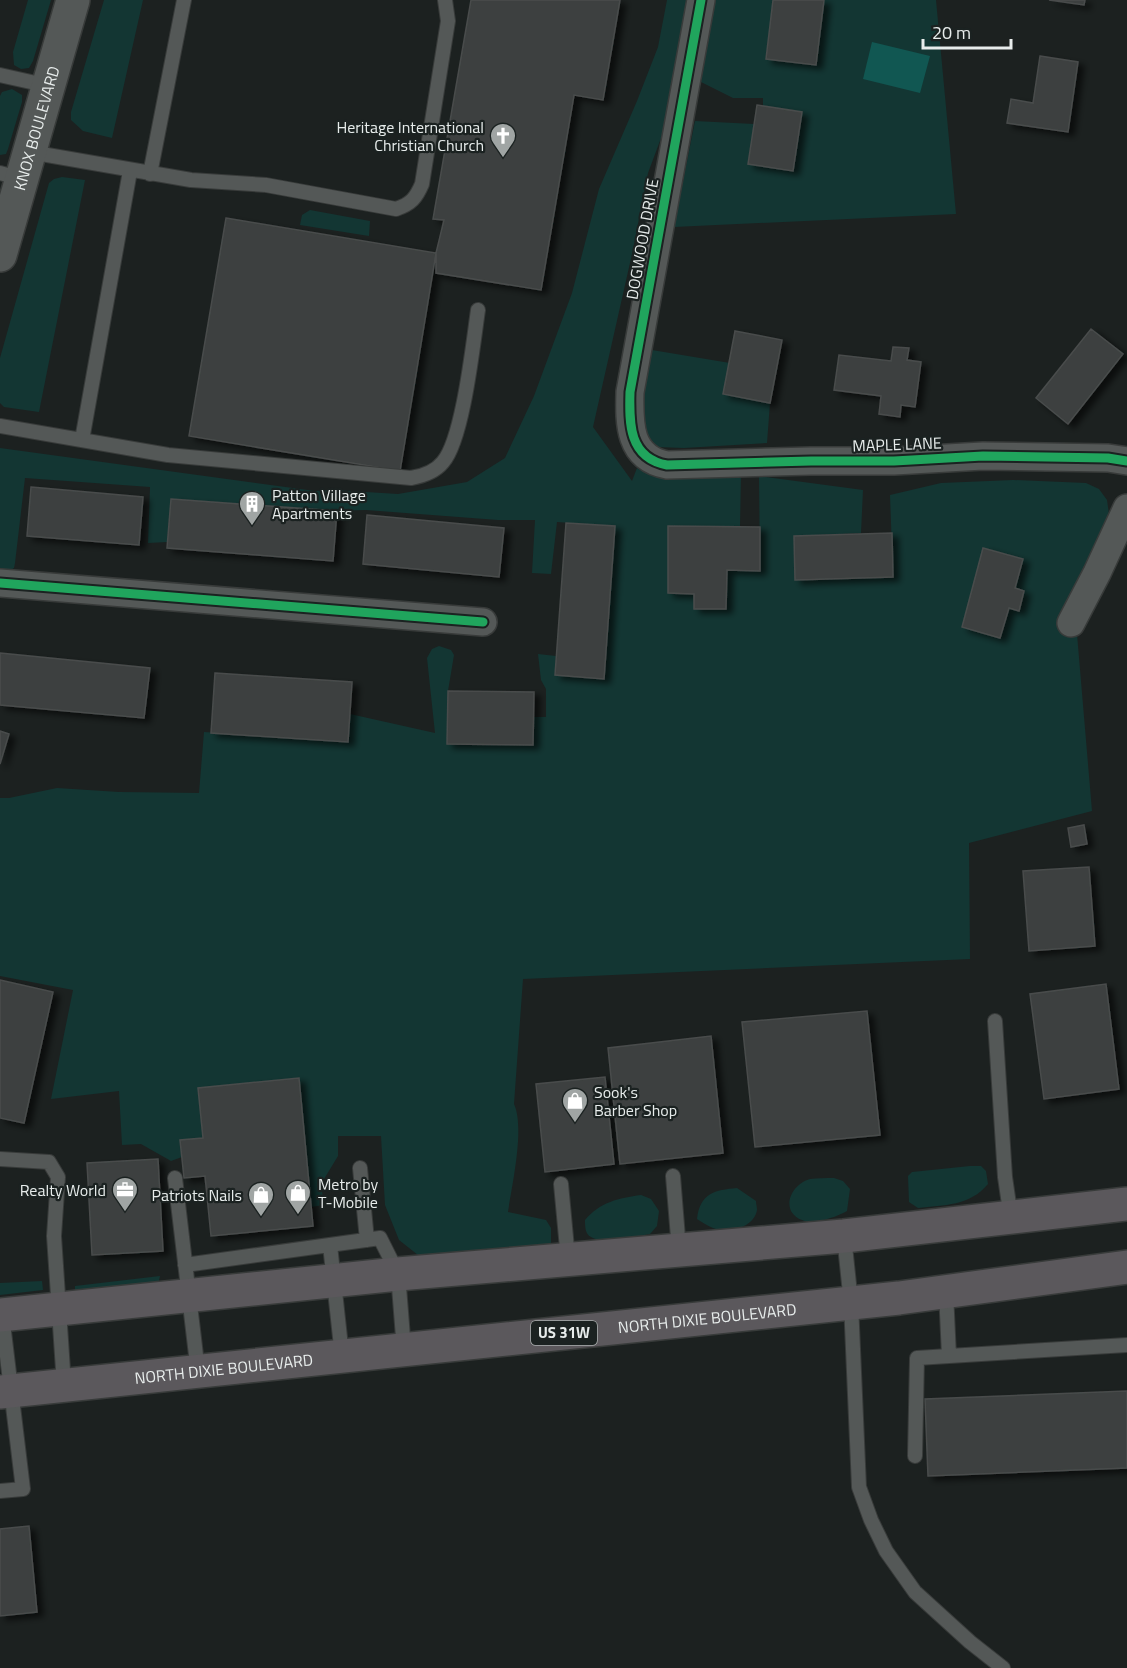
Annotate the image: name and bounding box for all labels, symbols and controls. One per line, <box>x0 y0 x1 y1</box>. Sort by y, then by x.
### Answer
scale bar <box>923 12 1012 50</box>
text: 20 m <box>932 19 971 46</box>
street label: KNOX BOULEVARD <box>7 63 66 193</box>
place label: Heritage International Christian Church <box>337 115 484 157</box>
church icon: Heritage International Christian Church <box>488 121 518 159</box>
street label: DOGWOOD DRIVE <box>620 177 664 301</box>
street label: MAPLE LANE <box>852 430 942 458</box>
place label: Patton Village Apartments <box>272 483 366 525</box>
building icon: Patton Village Apartments <box>237 489 267 527</box>
place label: Sook's Barber Shop <box>594 1080 677 1122</box>
shop icon: Sook's Barber Shop <box>560 1086 590 1124</box>
place label: Metro by T-Mobile <box>318 1172 379 1214</box>
office icon: Realty World <box>110 1175 140 1213</box>
place label: Realty World <box>20 1178 106 1202</box>
shop icon: Metro by T-Mobile <box>283 1178 313 1216</box>
shop icon: Patriots Nails <box>246 1180 276 1218</box>
place label: Patriots Nails <box>151 1183 242 1207</box>
street label: NORTH DIXIE BOULEVARD <box>617 1297 798 1339</box>
road number: US 31W <box>531 1321 597 1345</box>
street label: NORTH DIXIE BOULEVARD <box>133 1347 314 1390</box>

